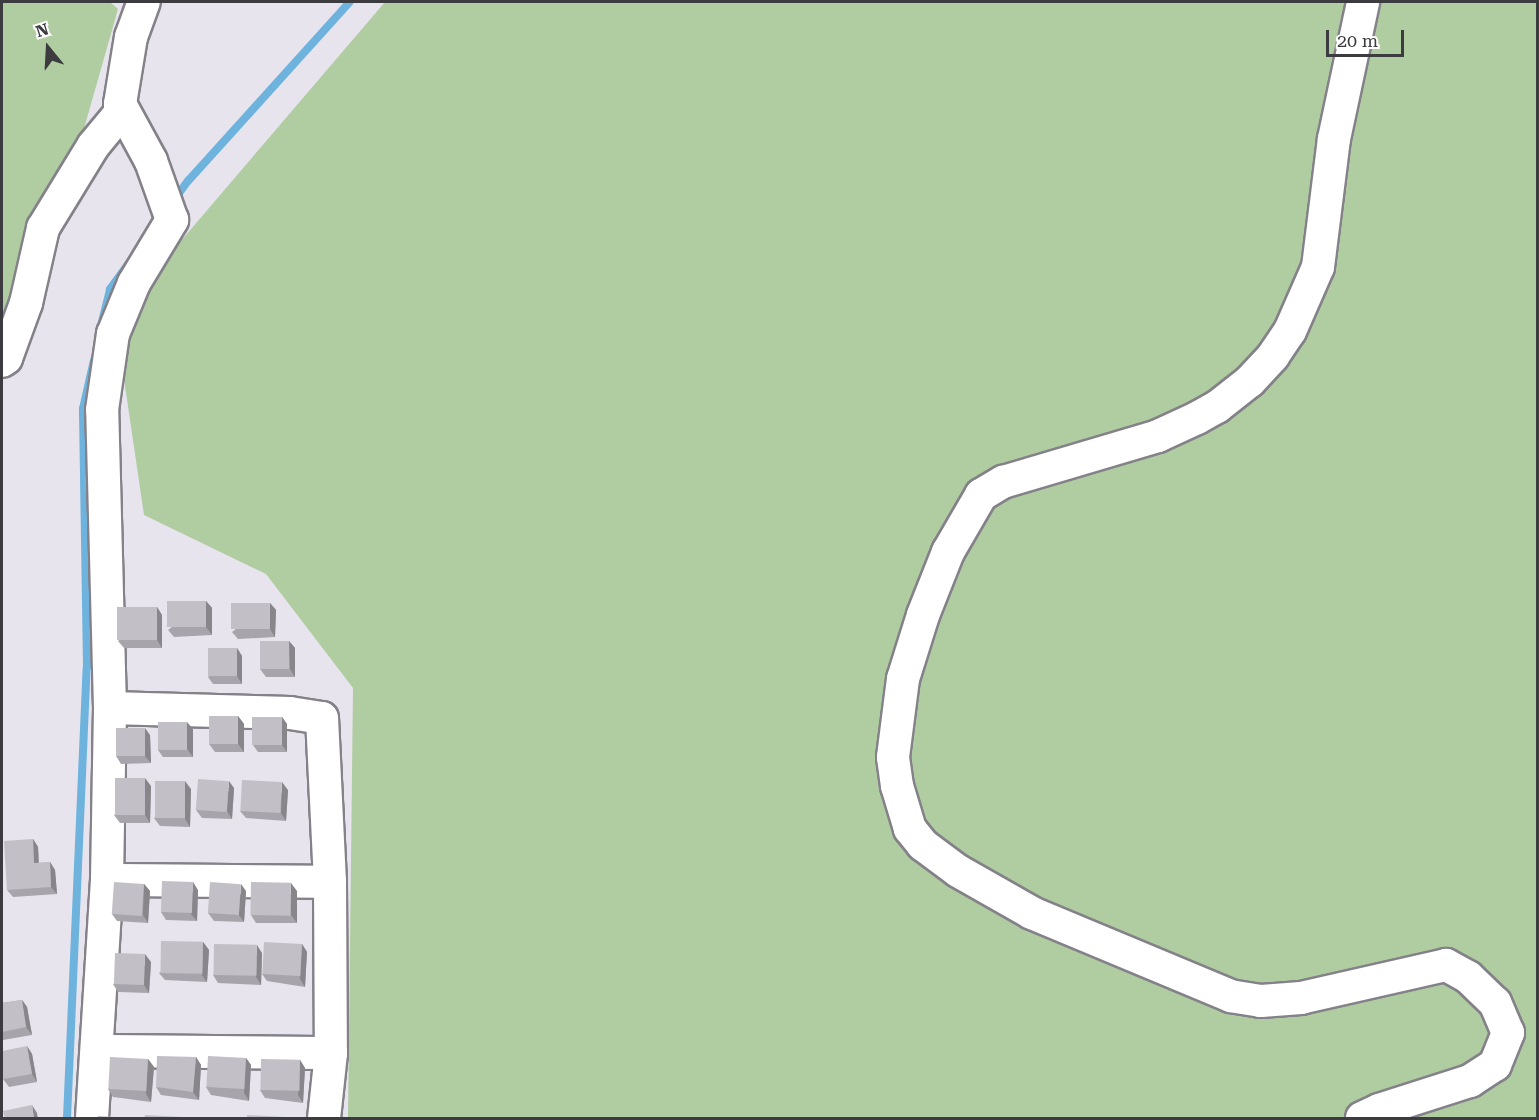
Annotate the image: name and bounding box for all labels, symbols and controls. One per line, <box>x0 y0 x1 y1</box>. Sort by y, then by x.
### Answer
north arrow <box>18 18 78 78</box>
scale bar <box>1329 18 1407 56</box>
text: N <box>33 19 51 41</box>
text: 20 m <box>1337 30 1378 51</box>

